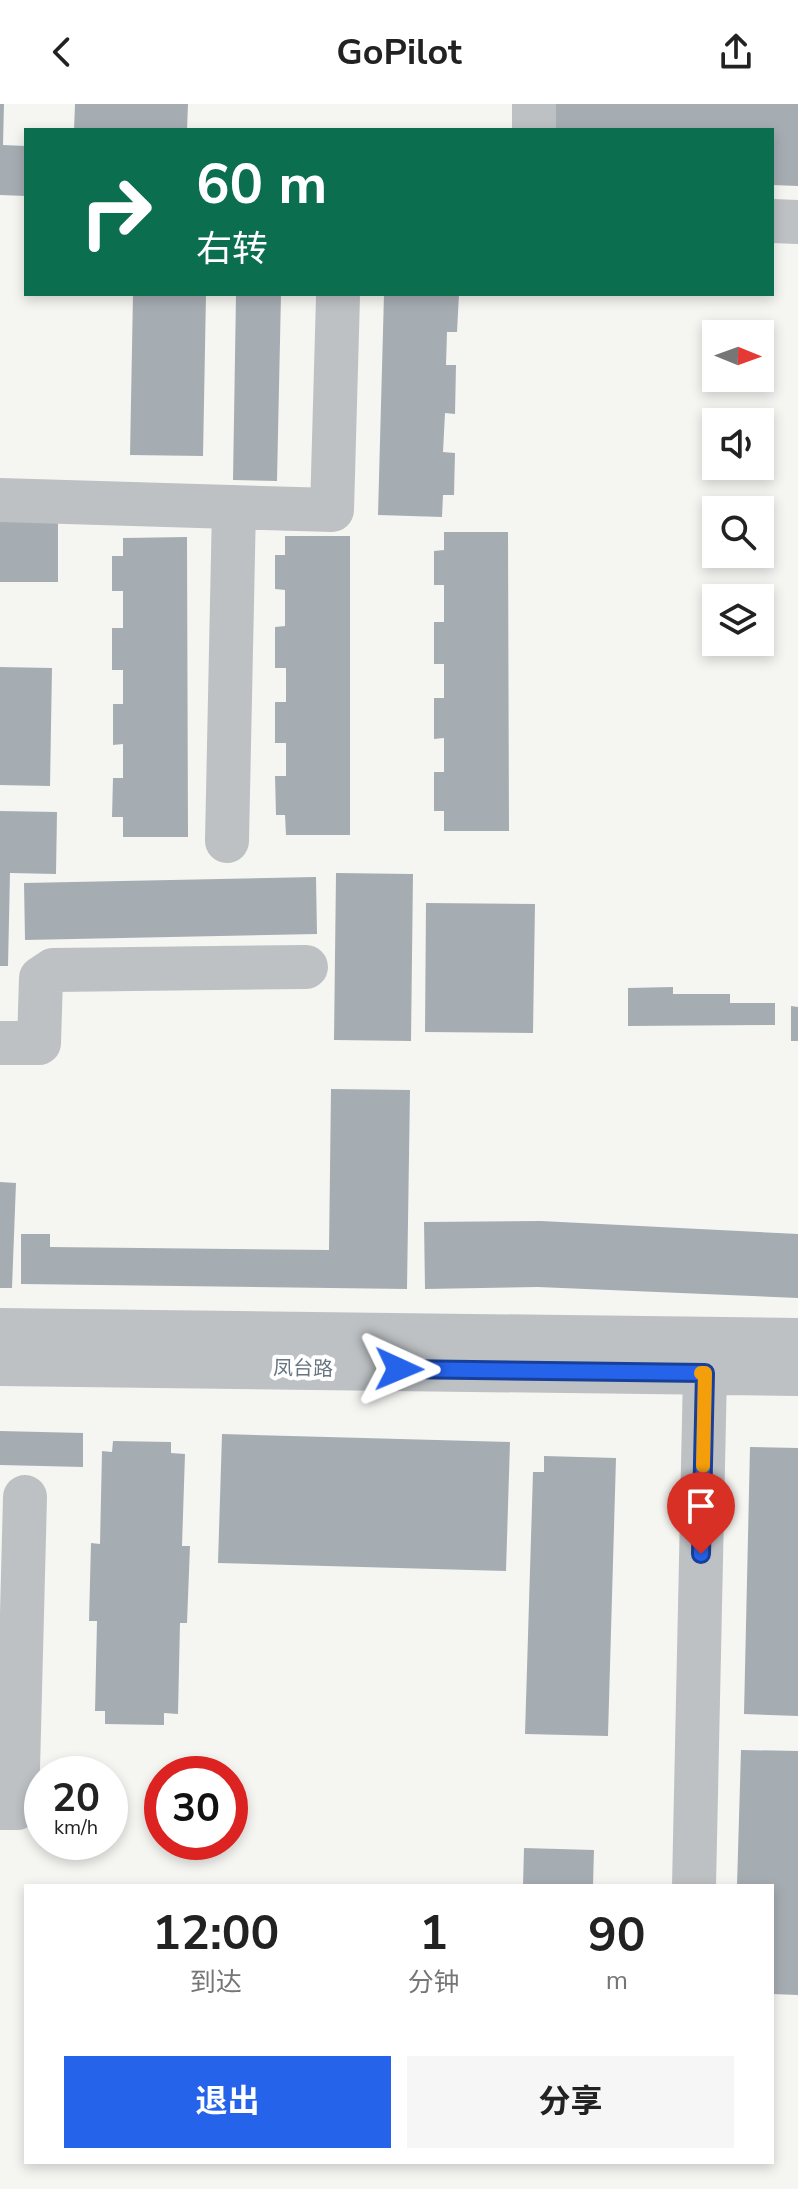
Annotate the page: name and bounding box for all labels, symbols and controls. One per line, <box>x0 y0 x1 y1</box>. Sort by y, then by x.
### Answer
text: GoPilot <box>336 28 462 77</box>
icon: back <box>40 30 84 74</box>
icon: share <box>714 30 758 74</box>
text: 60 m <box>196 146 327 223</box>
icon: right <box>64 160 168 264</box>
text: 右转 <box>196 225 268 274</box>
north arrow <box>702 320 774 392</box>
map controls <box>702 320 774 656</box>
button: sound <box>702 408 774 480</box>
button: search <box>702 496 774 568</box>
button: layers <box>702 584 774 656</box>
position arrow <box>357 1327 441 1411</box>
street label: 凤台路 <box>273 1354 333 1383</box>
pin <box>667 1472 735 1554</box>
icon: arrive <box>679 1484 723 1528</box>
speed limit sign: 30 <box>144 1756 248 1860</box>
text: 20 <box>52 1771 100 1825</box>
text: km/h <box>54 1814 98 1841</box>
text: 12:00 <box>152 1900 279 1966</box>
text: 1 <box>419 1900 448 1966</box>
text: 90 <box>588 1902 646 1968</box>
text: m <box>606 1963 628 1998</box>
text: 到达 <box>190 1965 242 2000</box>
text: 分钟 <box>408 1965 460 2000</box>
button: 退出 <box>64 2056 391 2148</box>
button: 分享 <box>407 2056 734 2148</box>

